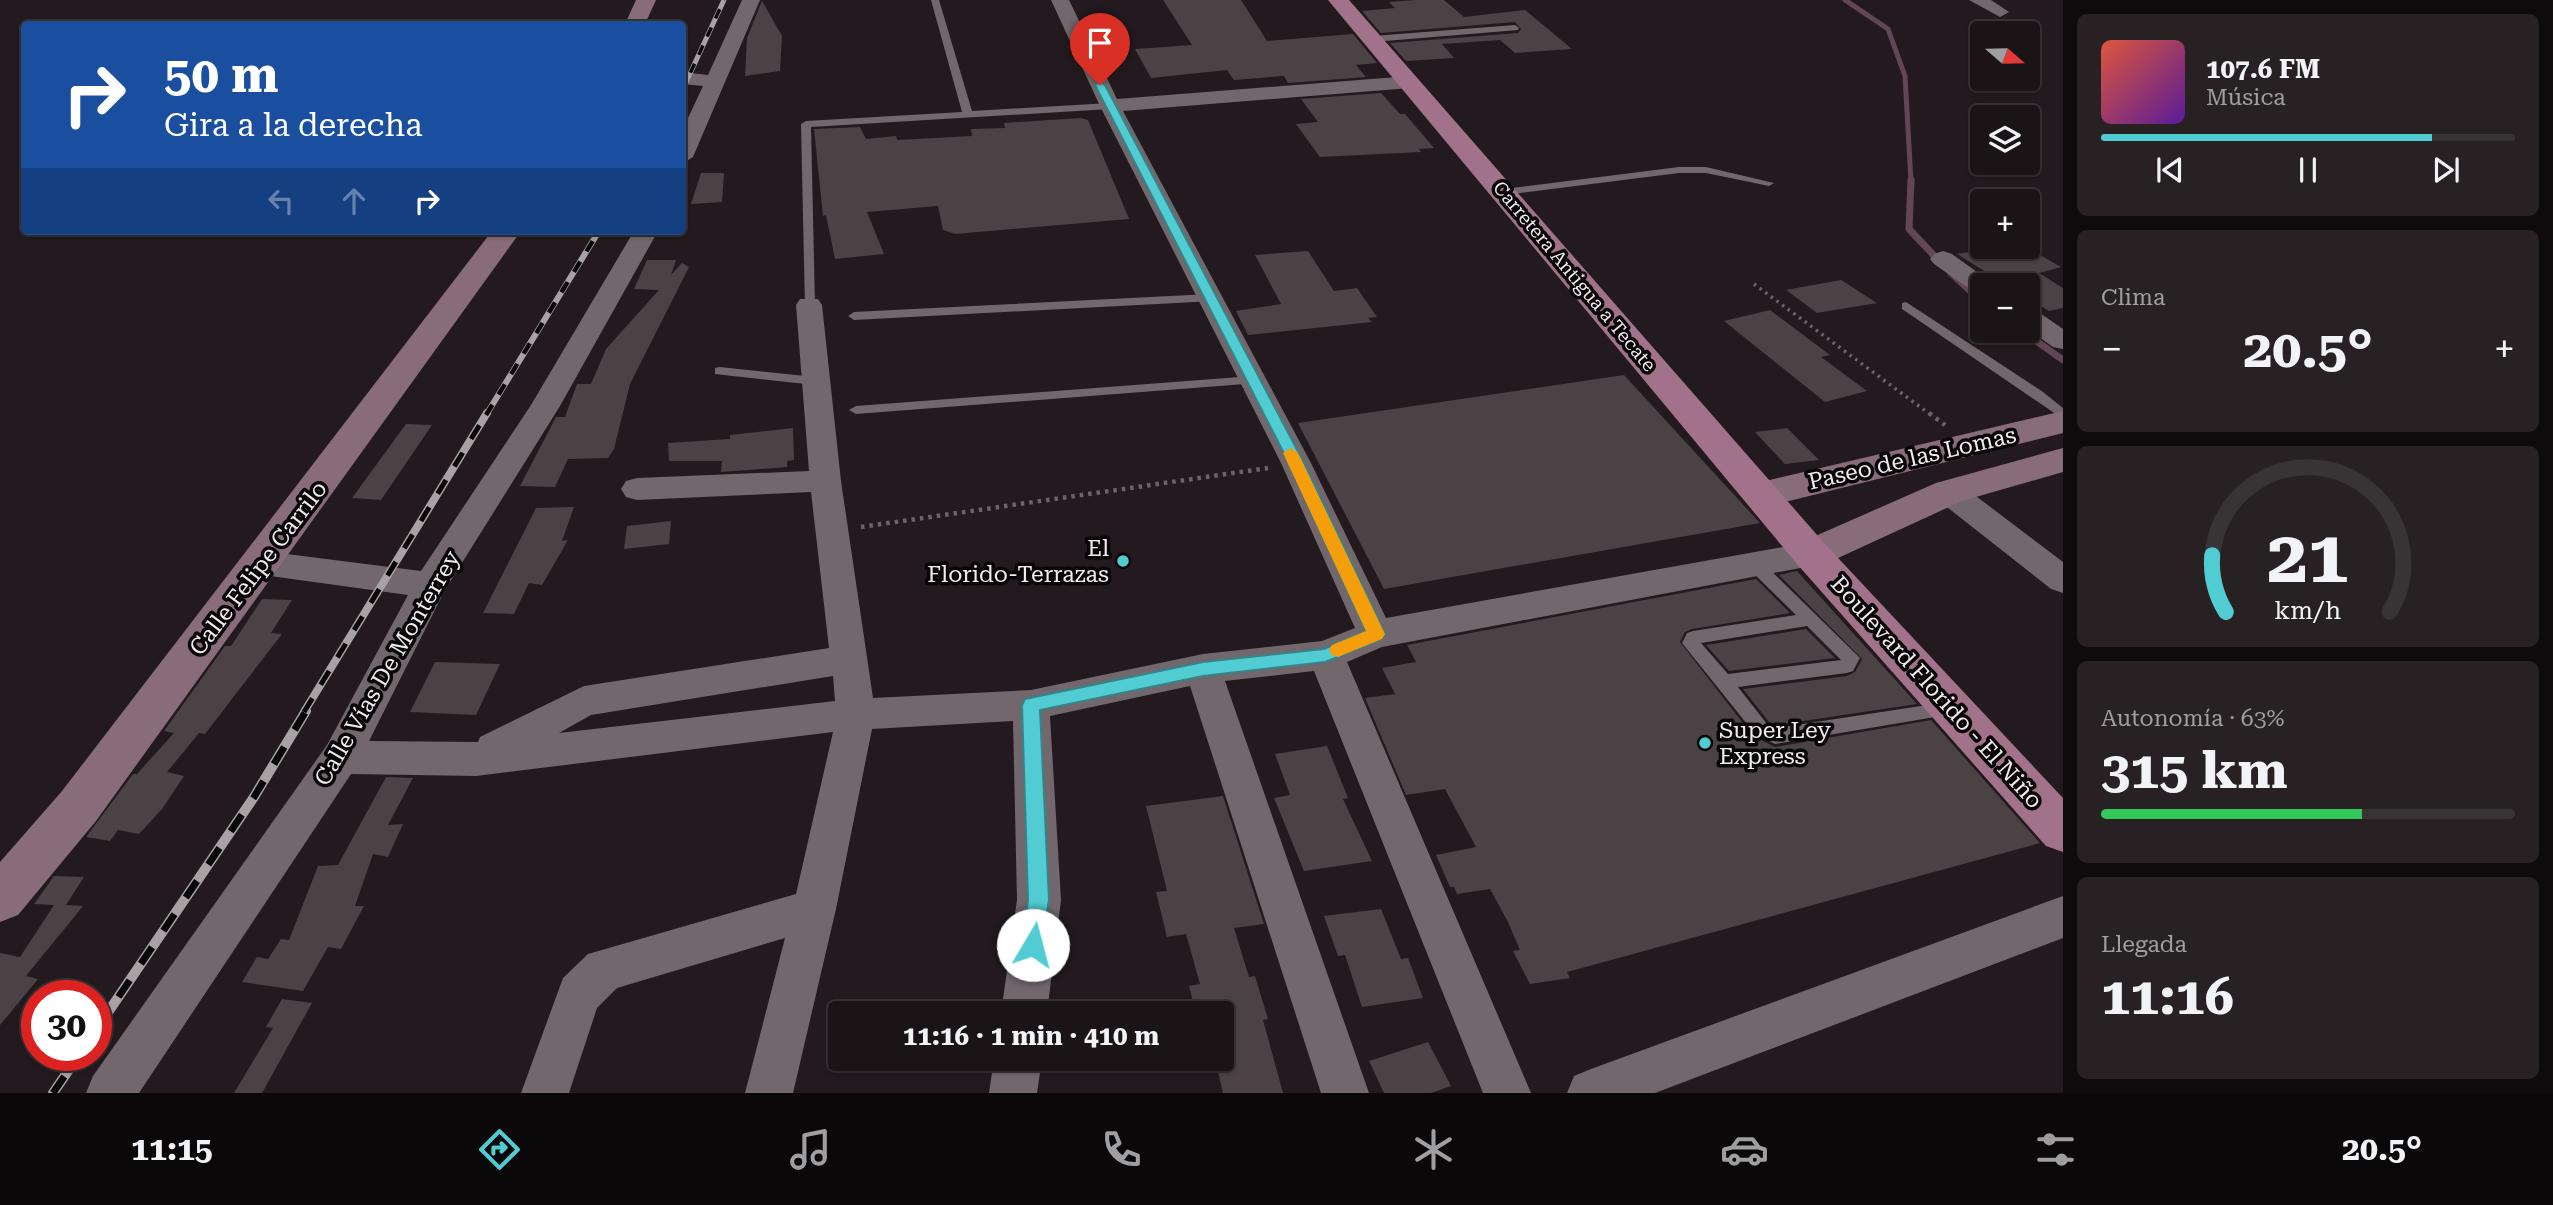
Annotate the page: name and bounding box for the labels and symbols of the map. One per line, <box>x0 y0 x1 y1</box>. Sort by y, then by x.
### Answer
pin <box>1070 13 1130 85</box>
north arrow <box>1970 21 2040 91</box>
street label: Carretera Antigua a Tecate <box>1488 176 1661 376</box>
street label: Paseo de las Lomas <box>1806 421 2019 496</box>
street label: Calle Felipe Carrilo <box>184 476 333 661</box>
place label: El Florido-Terrazas <box>927 535 1109 588</box>
street label: Calle Vías De Monterrey <box>309 546 466 791</box>
marker: El Florido-Terrazas <box>1115 553 1131 569</box>
street label: Boulevard Florido - El Niño <box>1825 571 2048 814</box>
place label: Super Ley Express <box>1719 717 1831 770</box>
marker: Super Ley Express <box>1697 735 1713 751</box>
position arrow <box>996 908 1070 982</box>
speed limit sign: 30 <box>21 980 112 1071</box>

